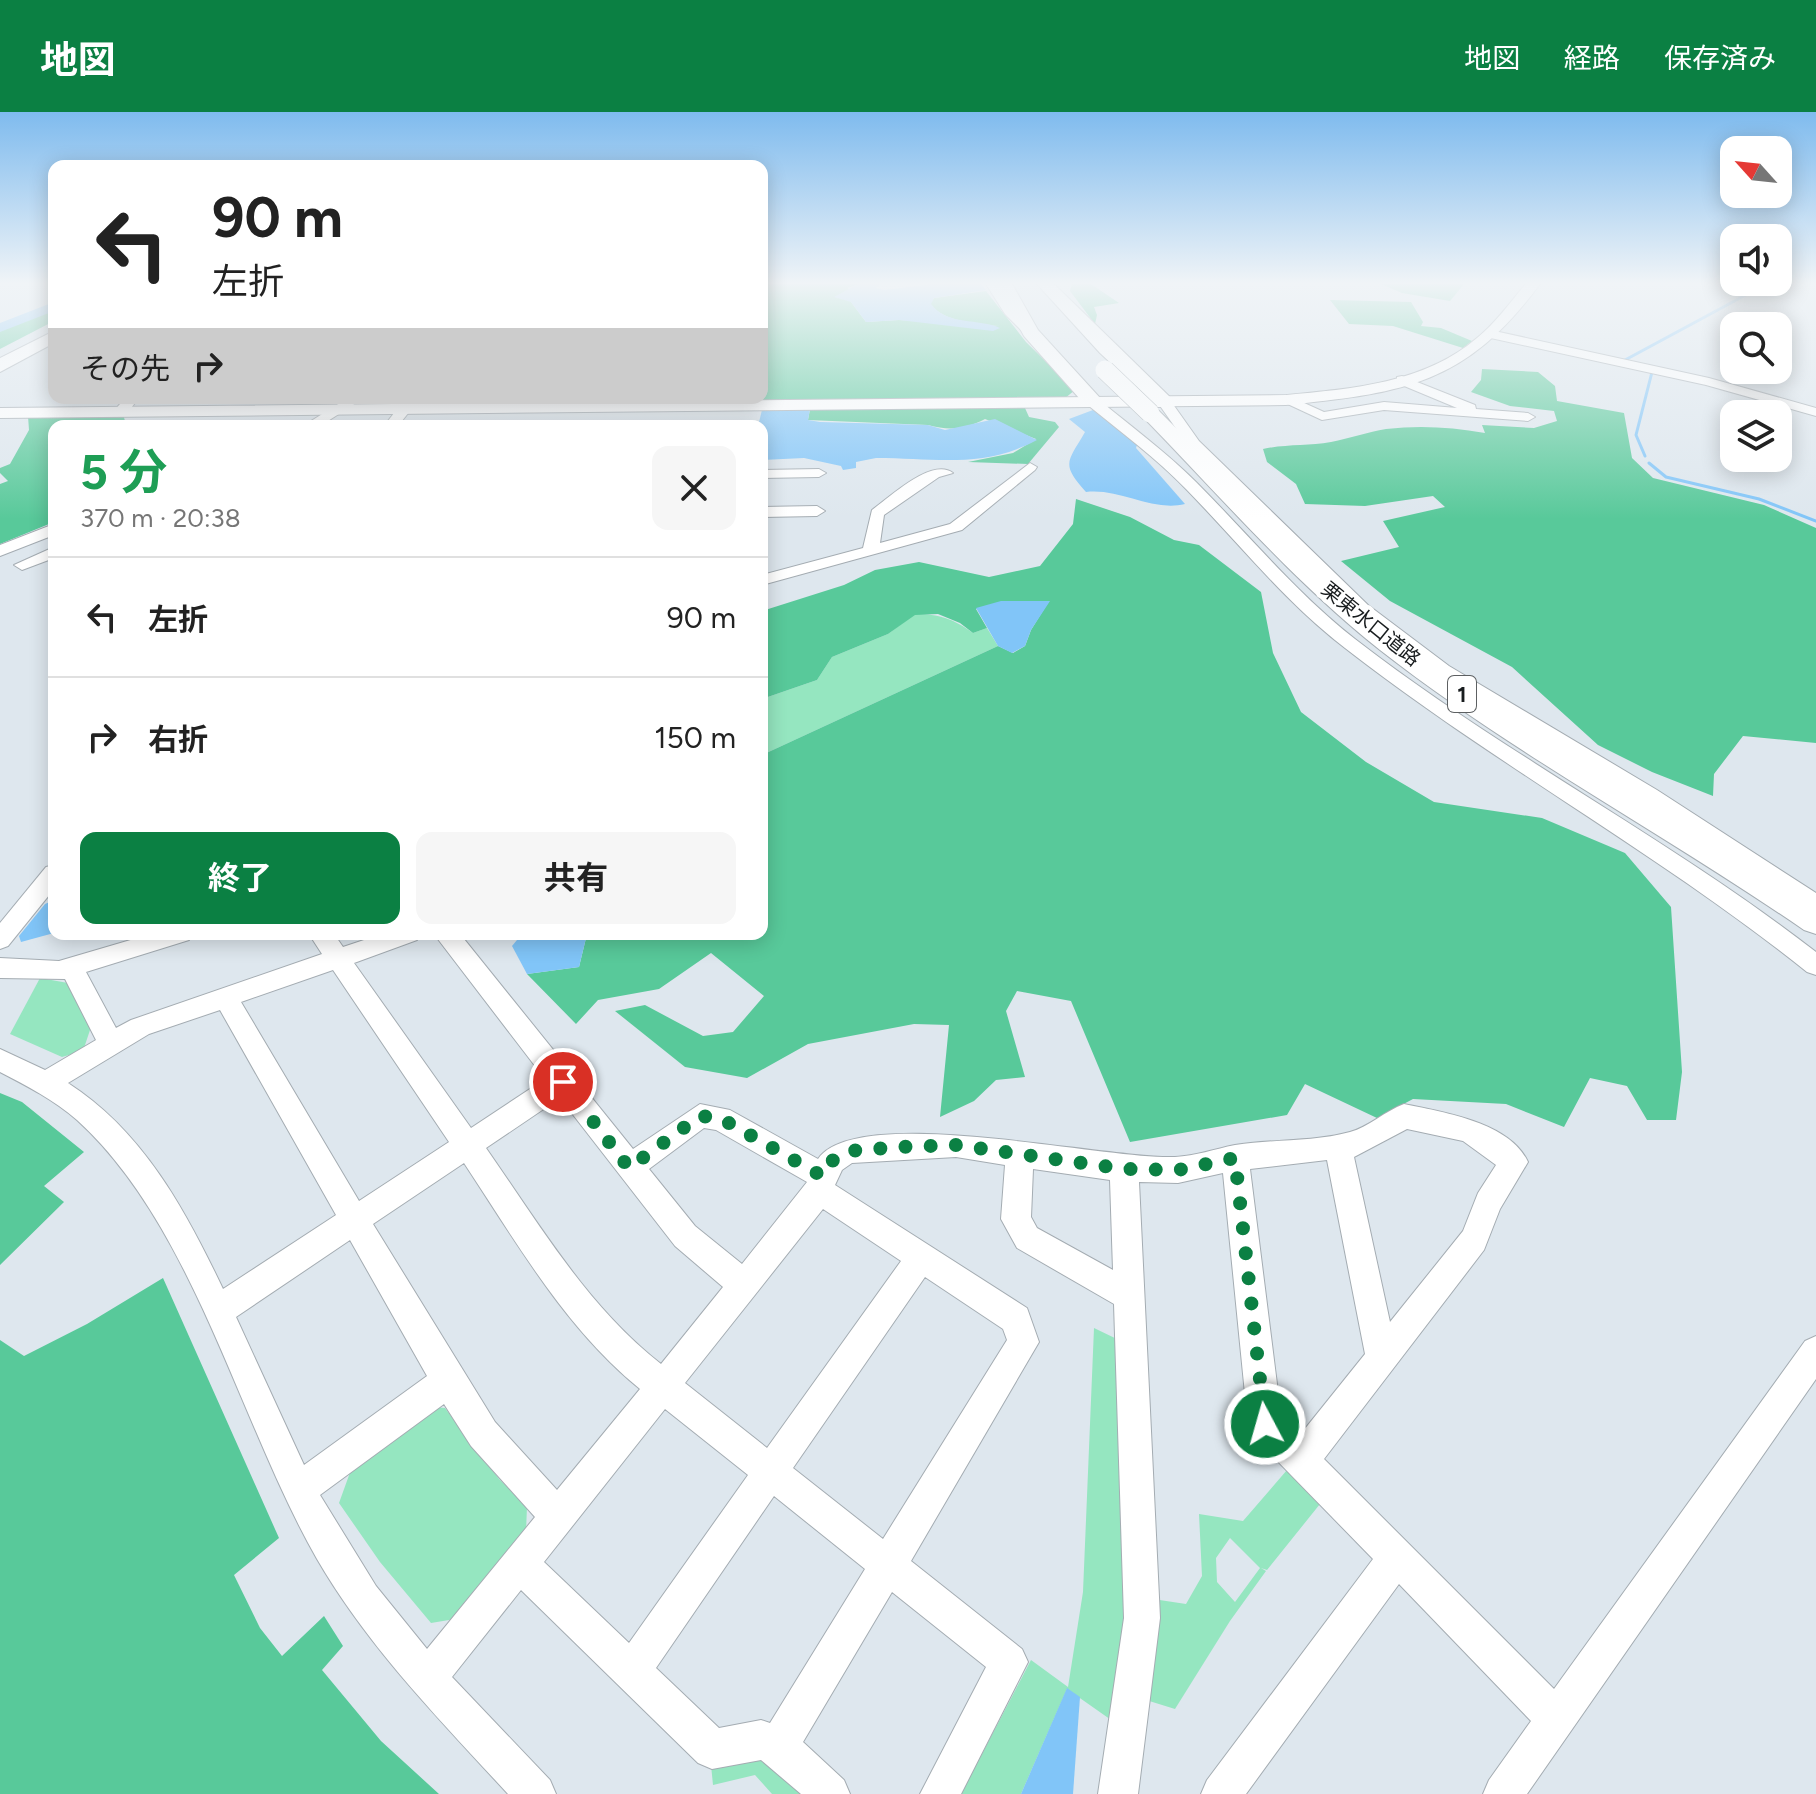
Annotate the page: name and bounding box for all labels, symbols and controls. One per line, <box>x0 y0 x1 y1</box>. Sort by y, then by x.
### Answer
text: 地図 <box>40 37 116 83</box>
text: 地図 <box>1464 41 1520 75</box>
text: 経路 <box>1564 41 1620 75</box>
text: 保存済み <box>1664 41 1776 75</box>
north arrow <box>1720 136 1792 208</box>
map controls <box>1720 136 1792 472</box>
text: 90 m <box>212 184 343 251</box>
icon: left <box>80 192 184 296</box>
button: sound <box>1720 224 1792 296</box>
text: 左折 <box>212 260 284 303</box>
button: search <box>1720 312 1792 384</box>
icon: right <box>186 344 230 388</box>
text: その先 <box>80 350 170 387</box>
button: layers <box>1720 400 1792 472</box>
text: 5 分 <box>80 443 167 501</box>
button: close <box>652 446 736 530</box>
text: 370 m · 20:38 <box>80 502 241 534</box>
street label: 栗東水口道路 <box>1317 577 1425 671</box>
icon: left <box>80 595 124 639</box>
text: 90 m <box>667 599 736 636</box>
text: 左折 <box>148 601 208 638</box>
road number: 1 <box>1448 676 1476 712</box>
icon: right <box>80 715 124 759</box>
text: 150 m <box>654 719 736 756</box>
text: 右折 <box>148 721 208 758</box>
button: 終了 <box>80 832 400 924</box>
button: 共有 <box>416 832 736 924</box>
pin <box>529 1048 597 1116</box>
icon: arrive <box>541 1060 585 1104</box>
position arrow <box>1223 1382 1307 1466</box>

